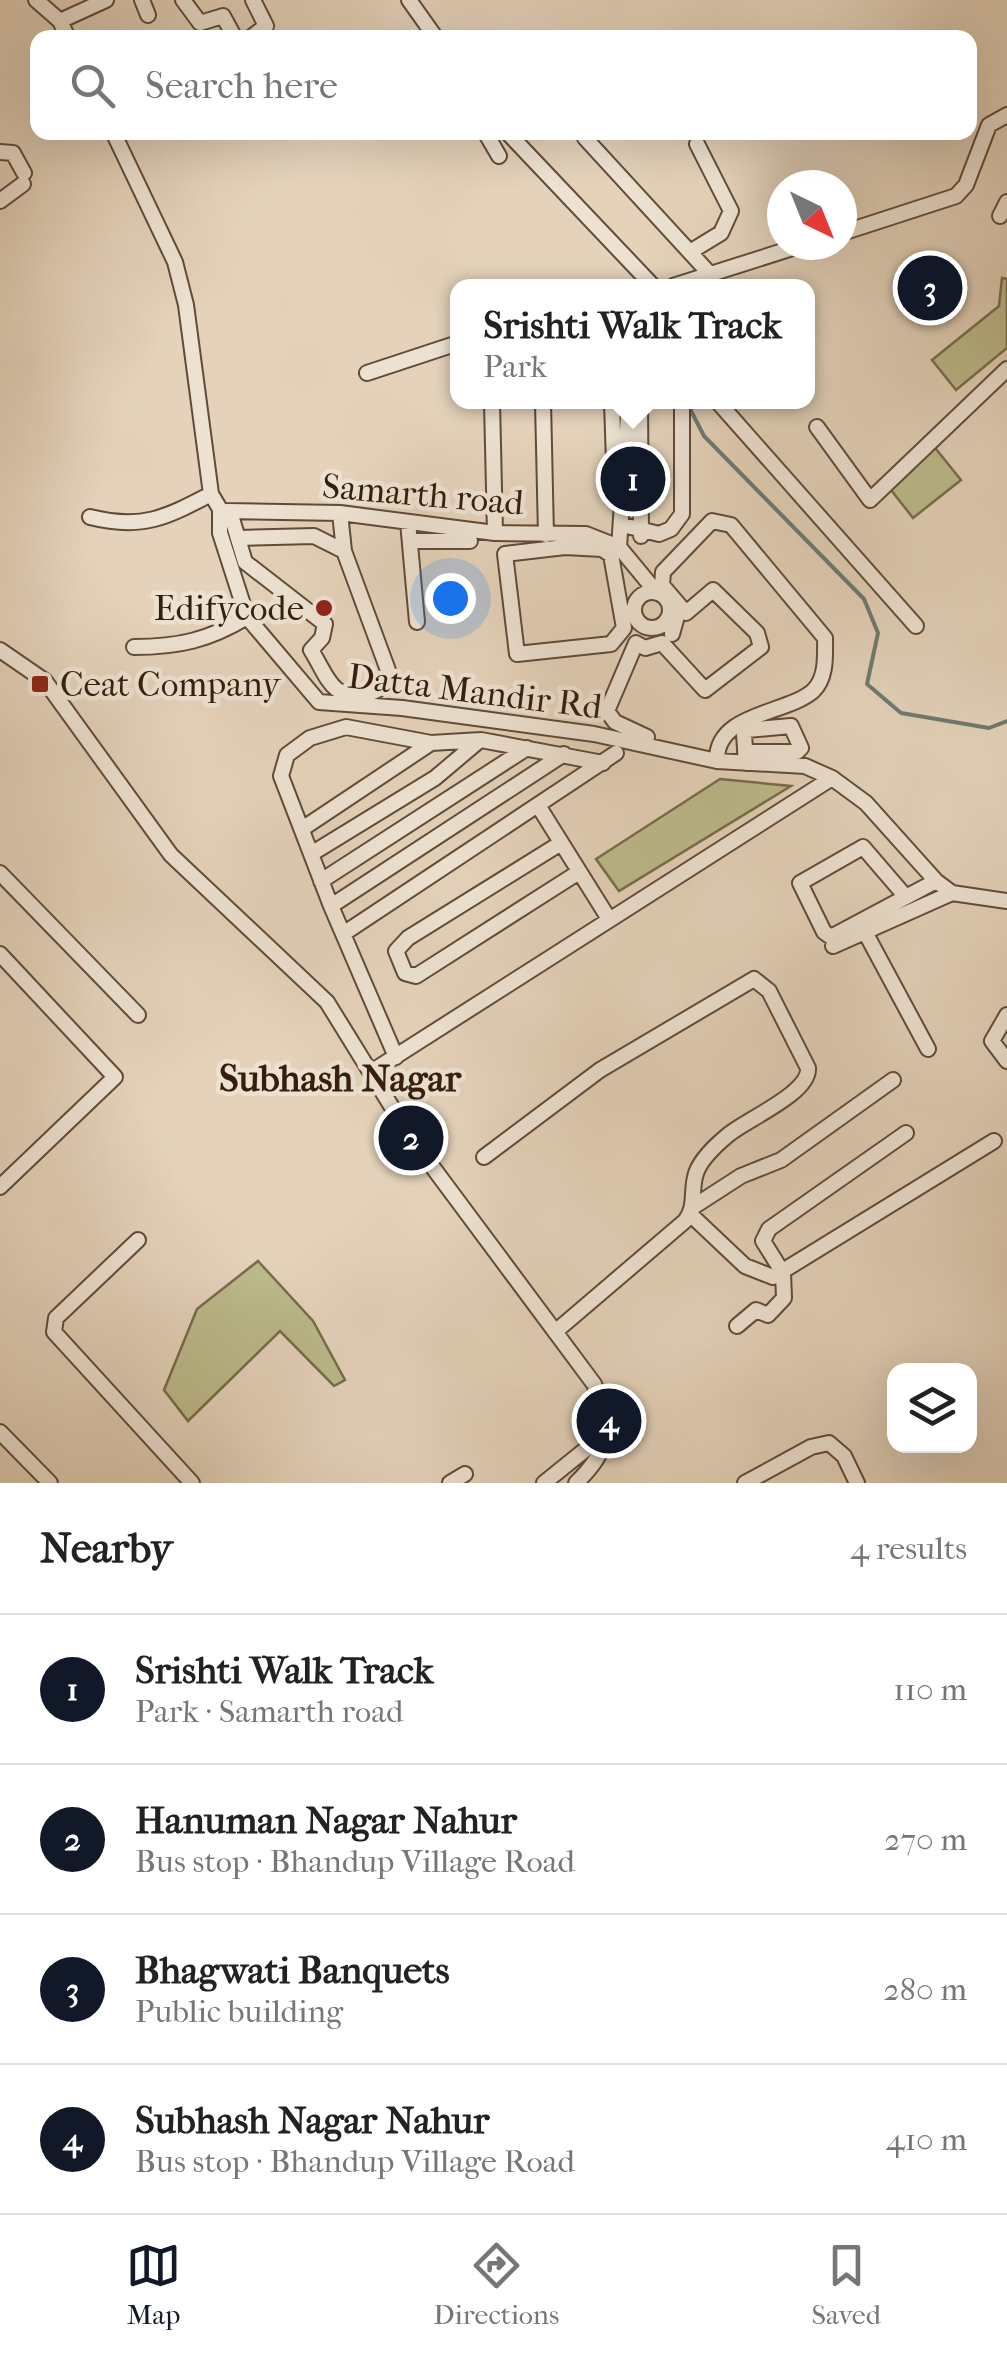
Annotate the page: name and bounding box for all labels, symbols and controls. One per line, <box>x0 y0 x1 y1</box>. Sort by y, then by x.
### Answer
search box <box>30 30 977 140</box>
icon: search <box>65 58 120 113</box>
text: Search here <box>145 63 338 108</box>
north arrow <box>767 170 857 260</box>
pin: 3 <box>898 250 962 326</box>
popup <box>450 279 815 409</box>
text: Srishti Walk Track <box>483 303 782 348</box>
text: Park <box>483 348 547 385</box>
pin: 1 <box>600 442 666 516</box>
street label: Samarth road <box>321 465 526 524</box>
your location <box>425 573 476 624</box>
place label: Edifycode <box>154 588 304 629</box>
marker: Edifycode <box>313 597 335 619</box>
street label: Datta Mandir Rd <box>345 656 605 728</box>
place label: Ceat Company <box>60 664 282 705</box>
marker: Ceat Company <box>29 673 51 695</box>
district label: Subhash Nagar <box>219 1056 462 1101</box>
pin: 2 <box>378 1100 444 1176</box>
map controls <box>887 1363 977 1453</box>
button: layers <box>887 1363 977 1453</box>
pin: 4 <box>576 1384 642 1458</box>
text: Nearby <box>40 1524 172 1573</box>
text: 4 results <box>850 1530 967 1567</box>
text: Srishti Walk Track <box>135 1648 433 1693</box>
text: 1 <box>67 1671 78 1708</box>
text: 110 m <box>893 1671 967 1708</box>
text: Park · Samarth road <box>135 1693 403 1730</box>
text: Hanuman Nagar Nahur <box>135 1798 517 1843</box>
text: 2 <box>64 1821 81 1858</box>
text: 270 m <box>884 1821 967 1858</box>
text: Bus stop · Bhandup Village Road <box>135 1843 575 1880</box>
text: Bhagwati Banquets <box>135 1948 450 1993</box>
text: 3 <box>66 1971 79 2008</box>
text: 280 m <box>883 1971 967 2008</box>
text: Public building <box>135 1993 343 2030</box>
text: Subhash Nagar Nahur <box>135 2098 489 2143</box>
text: 4 <box>63 2121 82 2158</box>
text: 410 m <box>886 2121 967 2158</box>
text: Bus stop · Bhandup Village Road <box>135 2143 575 2180</box>
tab: Map <box>126 2238 181 2331</box>
tab: Directions <box>433 2238 559 2331</box>
tab: Saved <box>811 2238 881 2331</box>

